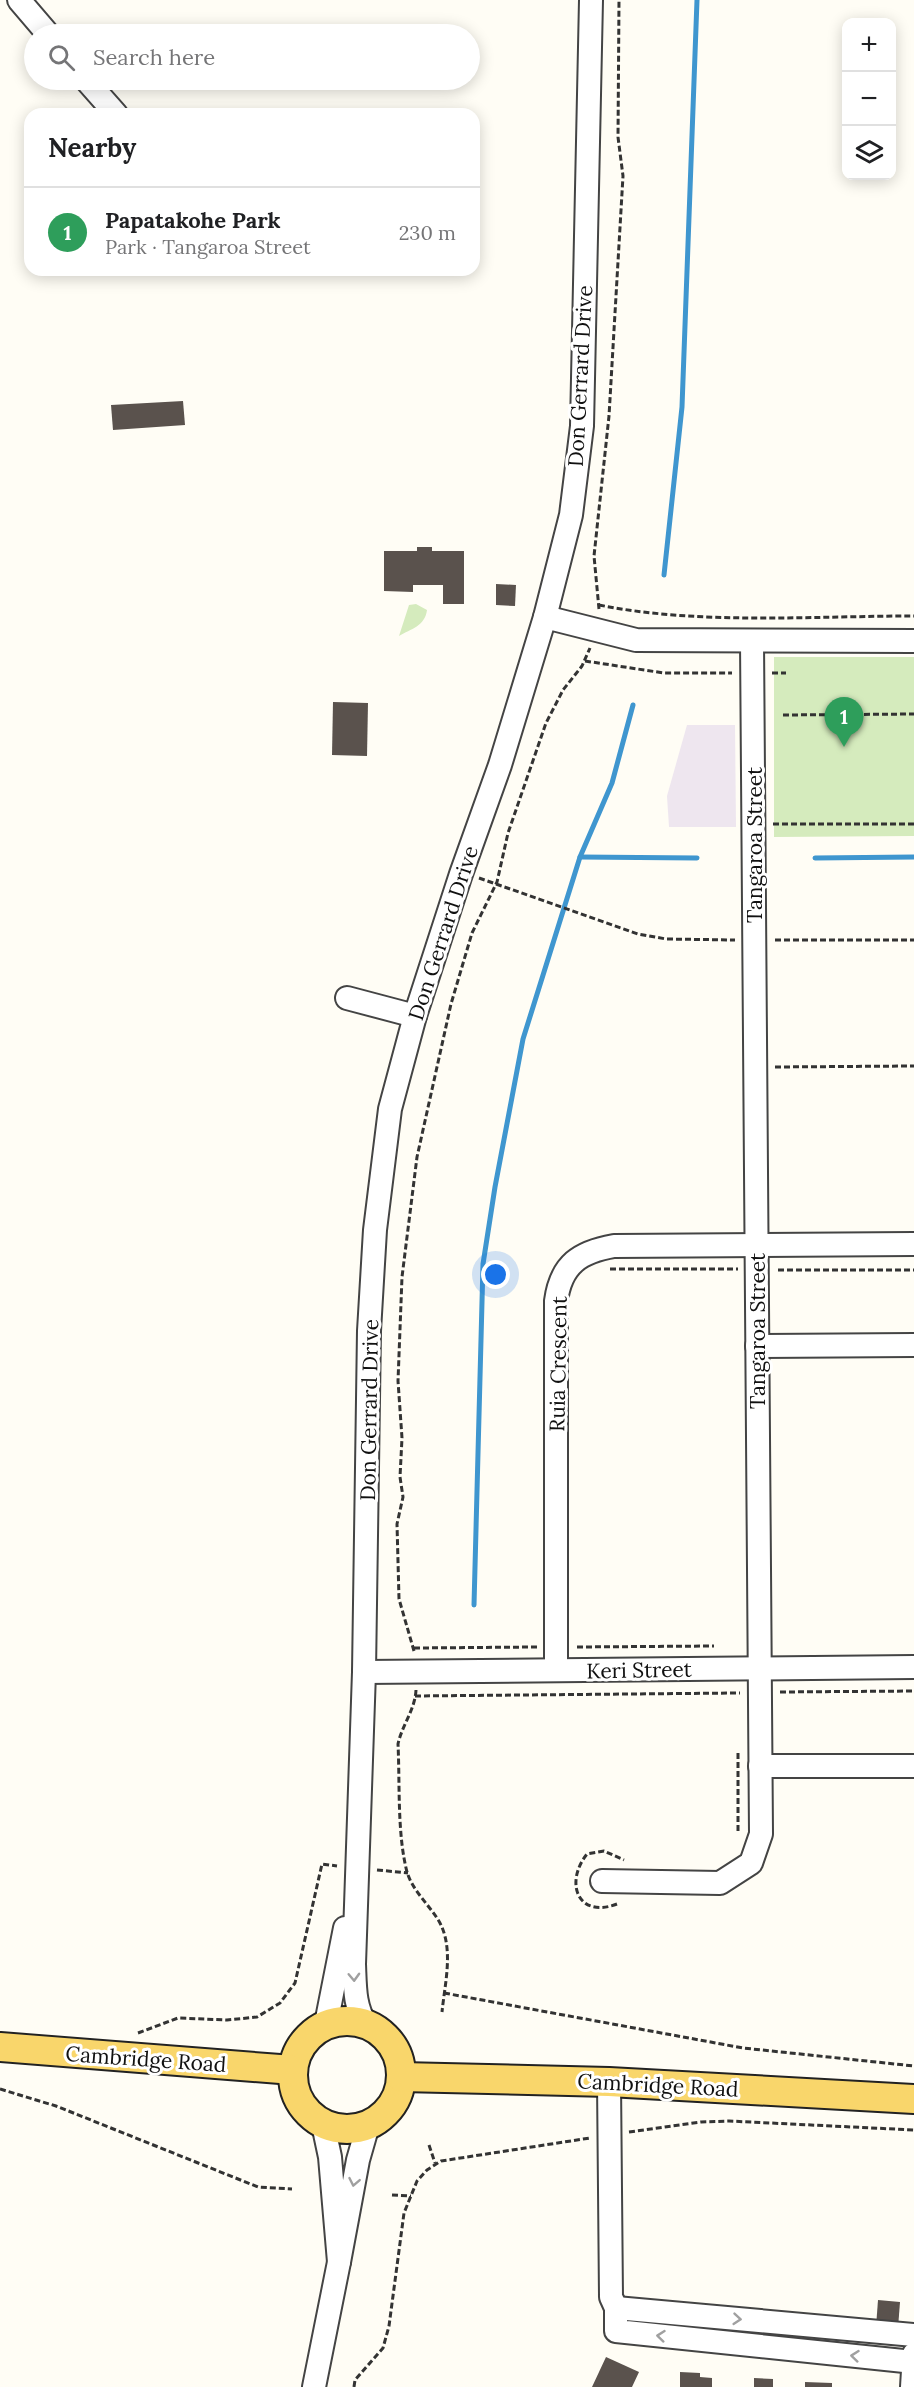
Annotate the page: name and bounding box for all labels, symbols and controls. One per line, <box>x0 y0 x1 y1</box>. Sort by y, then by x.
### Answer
map controls <box>842 18 896 180</box>
button: + <box>842 18 896 72</box>
search box <box>24 24 480 90</box>
icon: search <box>45 41 78 74</box>
text: Search here <box>93 43 215 71</box>
button: − <box>842 72 896 126</box>
button: layers <box>842 126 896 180</box>
text: Nearby <box>48 131 136 164</box>
text: Papatakohe Park <box>105 206 281 234</box>
text: 1 <box>63 220 72 245</box>
text: 230 m <box>399 220 456 245</box>
text: Park · Tangaroa Street <box>105 234 311 259</box>
street label: Don Gerrard Drive <box>562 284 598 468</box>
pin: 1 <box>824 698 864 747</box>
street label: Tangaroa Street <box>741 766 768 923</box>
street label: Don Gerrard Drive <box>402 842 484 1024</box>
street label: Tangaroa Street <box>744 1252 771 1409</box>
your location <box>481 1260 510 1289</box>
street label: Ruia Crescent <box>543 1295 573 1432</box>
street label: Don Gerrard Drive <box>354 1319 384 1501</box>
street label: Keri Street <box>586 1656 693 1684</box>
one-way arrow <box>348 1972 361 1981</box>
street label: Cambridge Road <box>65 2040 227 2078</box>
street label: Cambridge Road <box>577 2067 739 2103</box>
one-way arrow <box>348 2177 360 2186</box>
one-way arrow <box>732 2312 741 2325</box>
one-way arrow <box>657 2330 666 2343</box>
one-way arrow <box>851 2350 860 2363</box>

